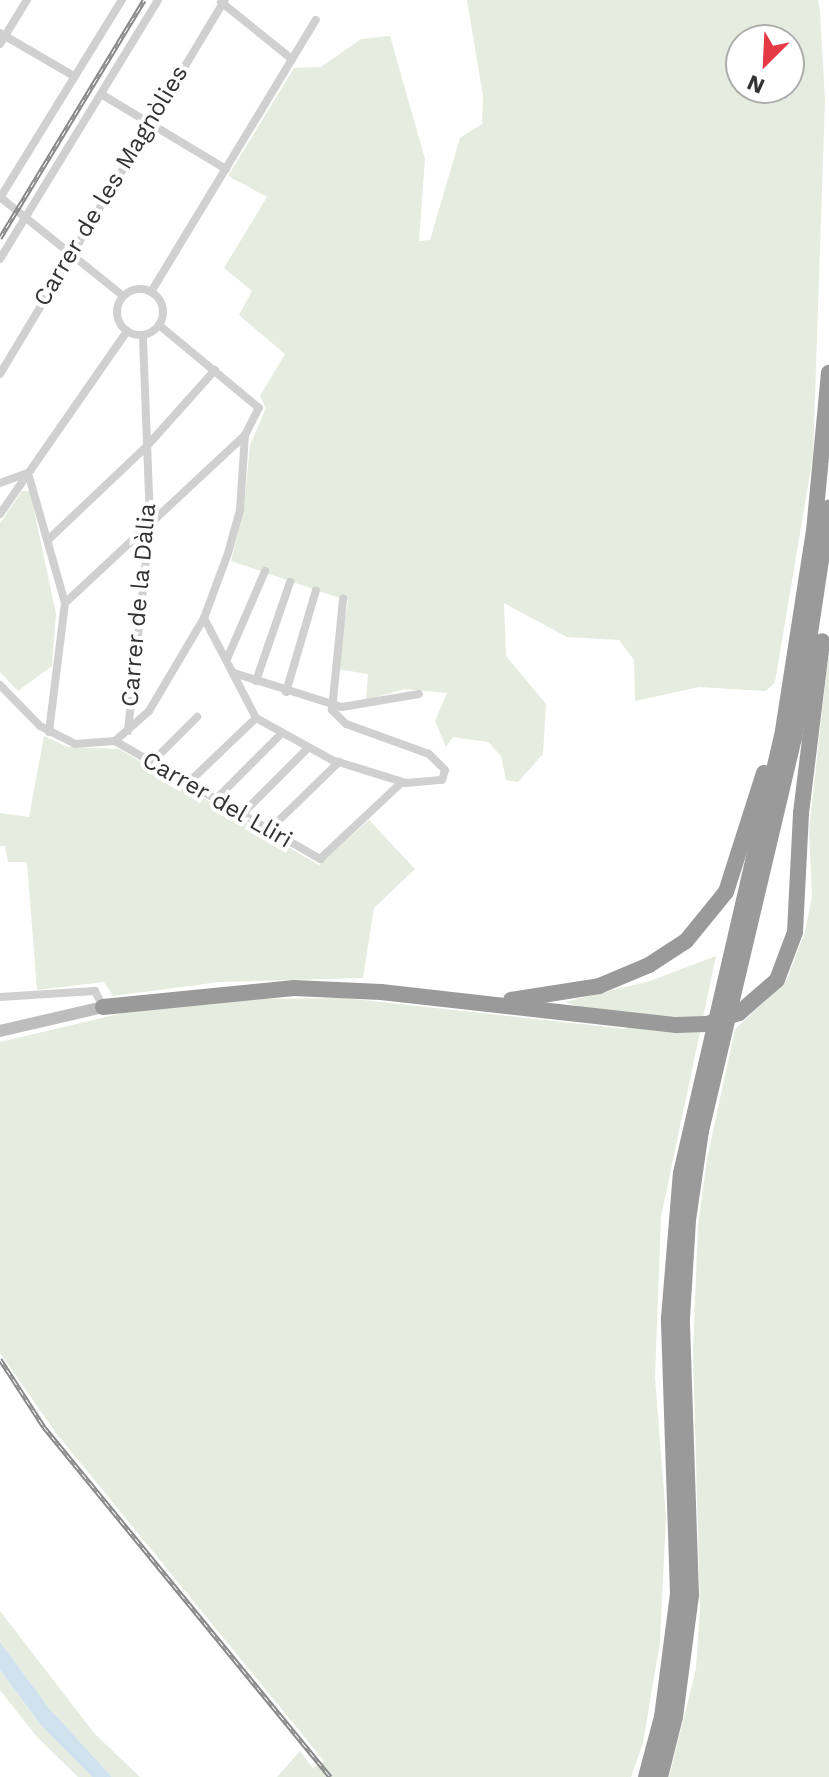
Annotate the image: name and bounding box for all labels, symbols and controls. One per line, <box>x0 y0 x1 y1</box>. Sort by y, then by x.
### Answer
north arrow <box>725 24 805 104</box>
street label: Carrer de les Magnòlies <box>27 60 195 312</box>
text: N <box>743 70 768 99</box>
street label: Carrer de la Dàlia <box>116 501 162 709</box>
street label: Carrer del Lliri <box>136 745 298 855</box>

